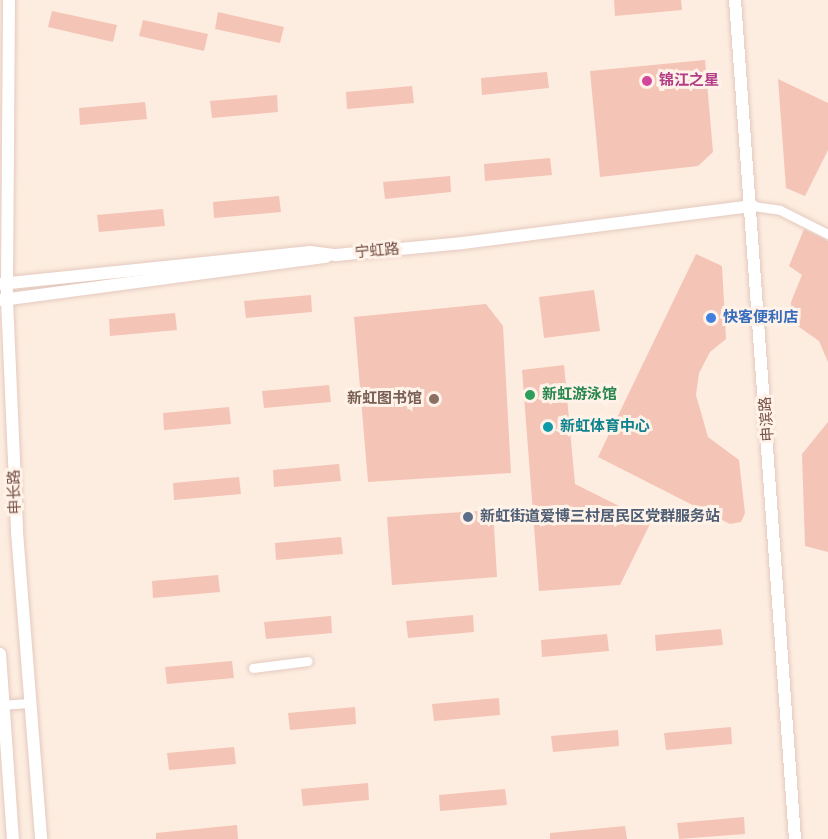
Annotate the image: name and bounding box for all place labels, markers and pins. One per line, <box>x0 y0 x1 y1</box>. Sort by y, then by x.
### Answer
place label: 锦江之星 <box>659 72 719 90</box>
marker: 锦江之星 <box>640 74 654 88</box>
place label: 快客便利店 <box>723 309 798 327</box>
marker: 快客便利店 <box>704 311 718 325</box>
place label: 新虹游泳馆 <box>542 386 617 404</box>
marker: 新虹游泳馆 <box>523 388 537 402</box>
place label: 新虹图书馆 <box>347 390 422 408</box>
marker: 新虹图书馆 <box>427 392 441 406</box>
place label: 新虹体育中心 <box>560 418 650 436</box>
marker: 新虹体育中心 <box>541 420 555 434</box>
place label: 新虹街道爱博三村居民区党群服务站 <box>480 508 720 526</box>
marker: 新虹街道爱博三村居民区党群服务站 <box>461 510 475 524</box>

